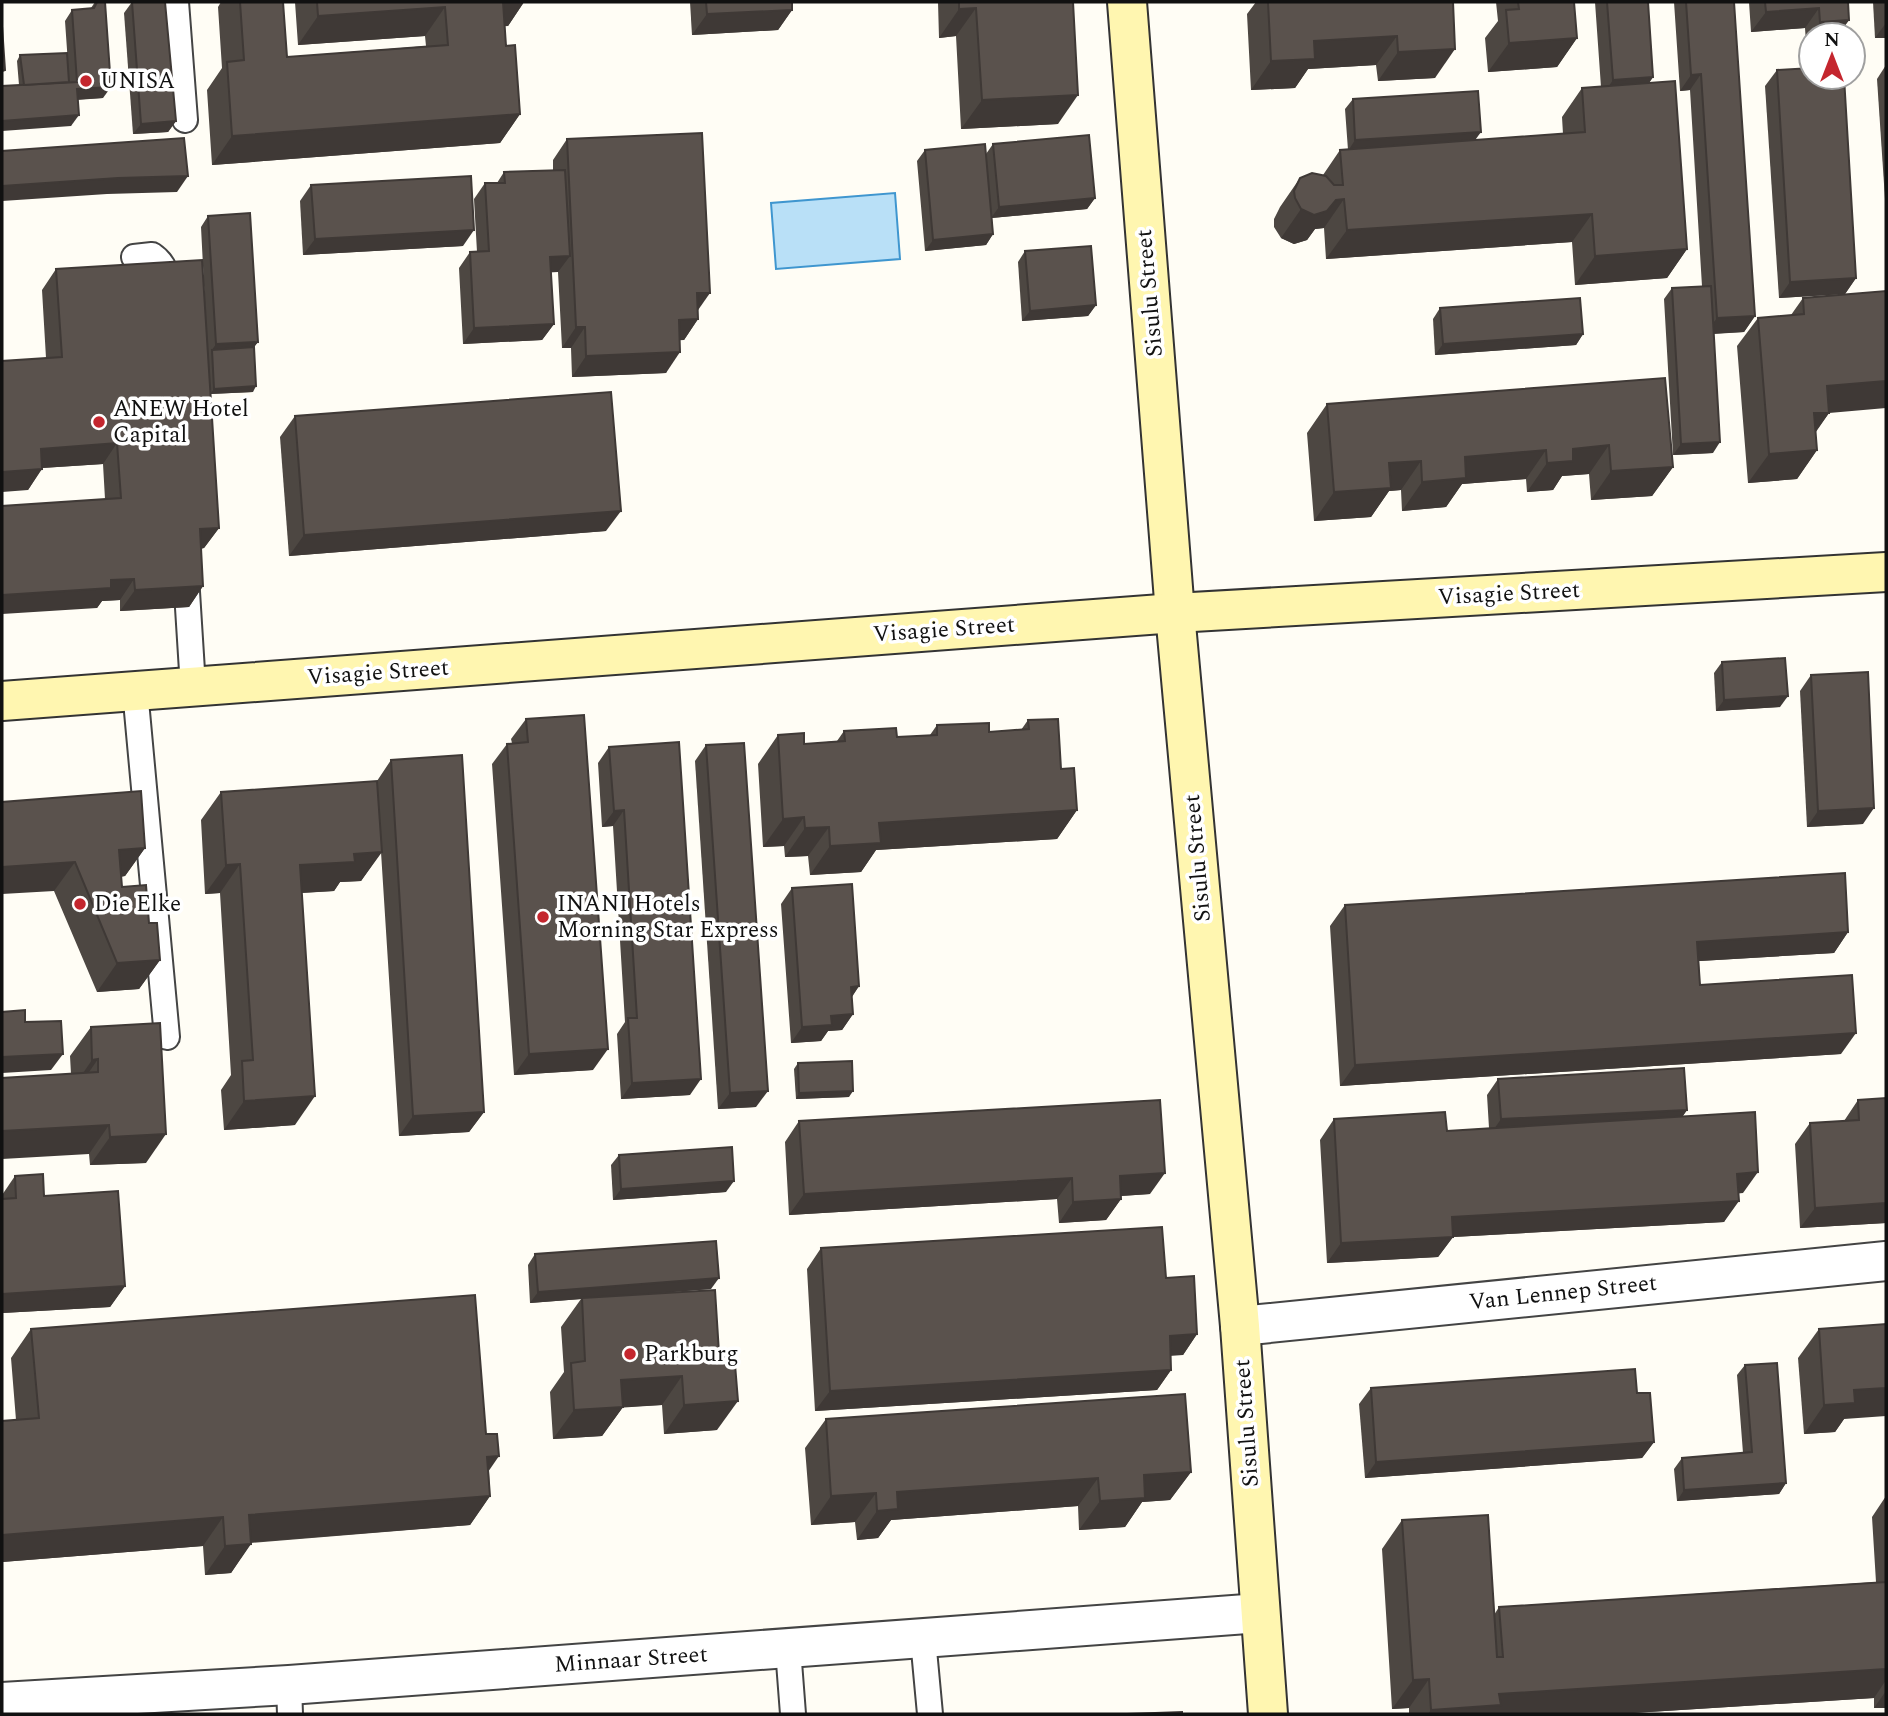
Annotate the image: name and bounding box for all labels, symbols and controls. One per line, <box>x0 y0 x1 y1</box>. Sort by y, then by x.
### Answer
north arrow <box>1797 21 1867 91</box>
text: N <box>1824 26 1840 55</box>
place label: UNISA <box>100 64 175 99</box>
marker: UNISA <box>78 73 94 89</box>
street label: Sisulu Street <box>1127 228 1173 358</box>
place label: ANEW Hotel Capital <box>113 392 249 453</box>
marker: ANEW Hotel Capital <box>91 414 107 430</box>
street label: Visagie Street <box>1437 573 1581 615</box>
street label: Visagie Street <box>872 608 1016 652</box>
street label: Visagie Street <box>306 651 450 695</box>
street label: Sisulu Street <box>1175 793 1221 923</box>
place label: Die Elke <box>94 887 181 922</box>
place label: INANI Hotels Morning Star Express <box>557 887 779 948</box>
marker: Die Elke <box>72 896 88 912</box>
marker: INANI Hotels Morning Star Express <box>535 909 551 925</box>
street label: Van Lennep Street <box>1467 1266 1659 1320</box>
place label: Parkburg <box>644 1337 738 1372</box>
marker: Parkburg <box>622 1346 638 1362</box>
street label: Sisulu Street <box>1225 1358 1269 1488</box>
street label: Minnaar Street <box>553 1637 709 1683</box>

